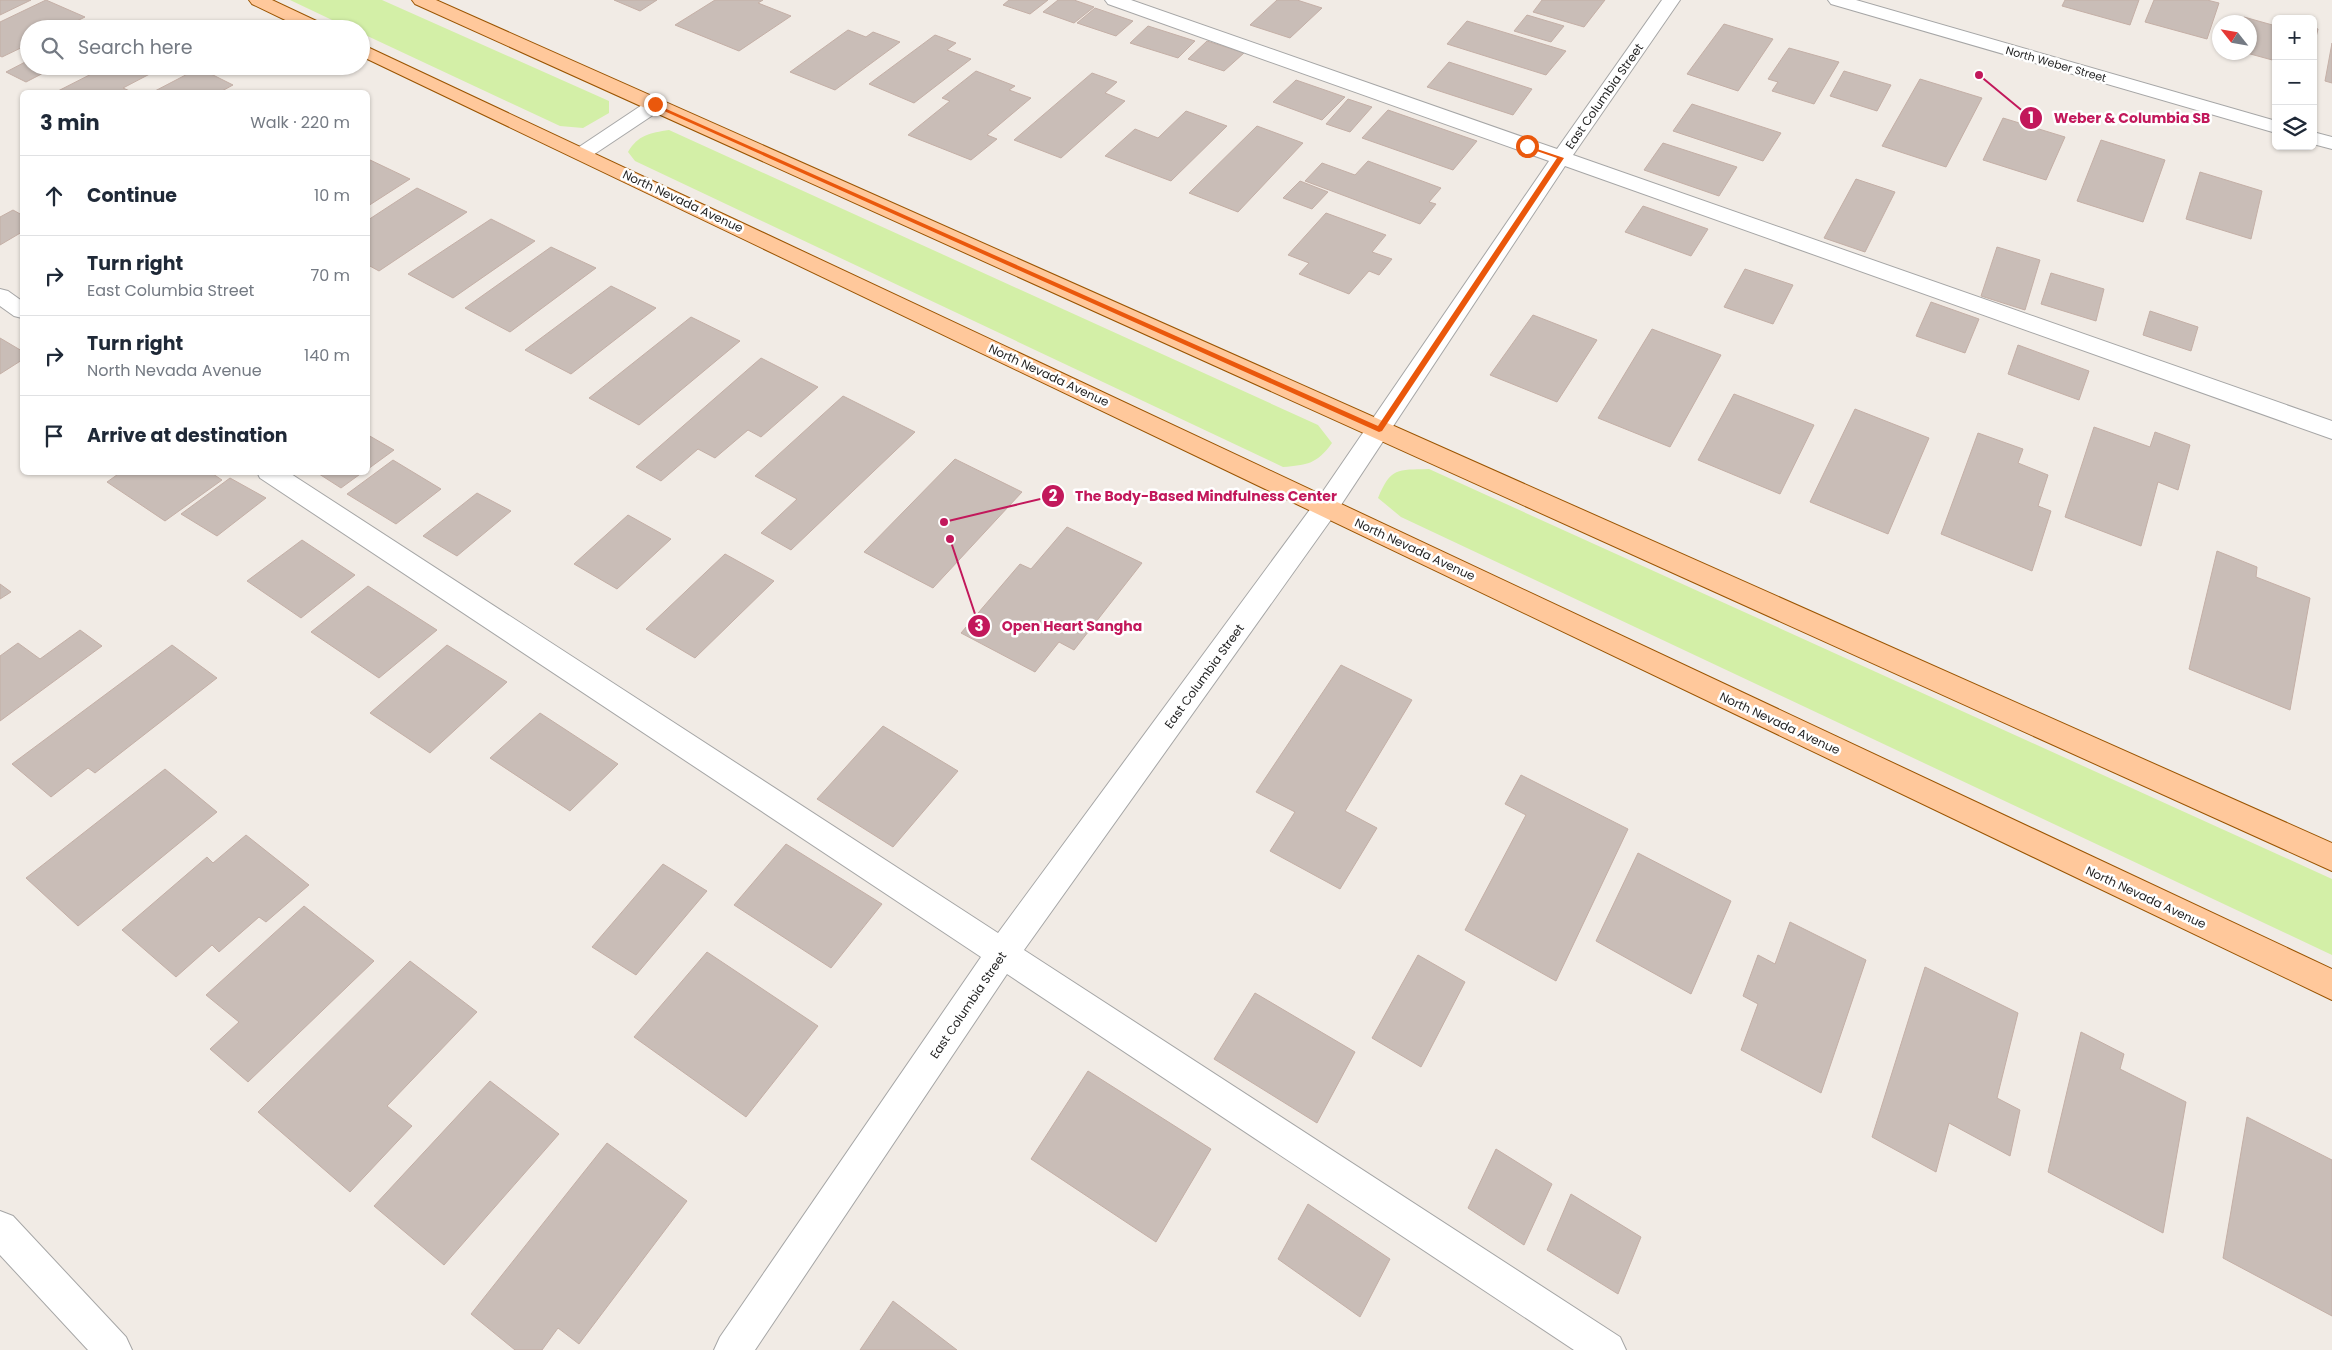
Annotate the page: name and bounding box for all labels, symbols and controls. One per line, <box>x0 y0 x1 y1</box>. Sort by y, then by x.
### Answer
north arrow <box>2212 15 2257 60</box>
map controls <box>2272 15 2317 150</box>
button: + <box>2272 15 2317 60</box>
search box <box>20 20 370 75</box>
icon: search <box>38 34 66 62</box>
text: Search here <box>78 34 192 61</box>
street label: East Columbia Street <box>1561 40 1647 152</box>
street label: North Weber Street <box>2004 42 2108 86</box>
button: − <box>2272 60 2317 105</box>
route end <box>644 93 667 116</box>
callout: Weber & Columbia SB <box>2019 103 2220 132</box>
button: layers <box>2272 105 2317 150</box>
text: 1 <box>2028 107 2034 128</box>
text: 3 min <box>40 108 100 137</box>
text: Weber & Columbia SB <box>2054 108 2210 128</box>
text: Walk · 220 m <box>250 111 350 134</box>
route start <box>1516 135 1539 158</box>
street label: North Nevada Avenue <box>620 166 746 236</box>
icon: ahead <box>40 182 68 210</box>
text: Continue <box>87 182 177 209</box>
text: 10 m <box>314 184 350 207</box>
text: Turn right <box>87 250 183 277</box>
icon: right <box>40 262 68 290</box>
text: 70 m <box>310 264 350 287</box>
text: East Columbia Street <box>87 279 254 302</box>
text: Turn right <box>87 330 183 357</box>
street label: North Nevada Avenue <box>986 340 1112 410</box>
icon: right <box>40 342 68 370</box>
text: 140 m <box>304 344 350 367</box>
text: North Nevada Avenue <box>87 359 262 382</box>
icon: arrive <box>40 422 68 450</box>
text: Arrive at destination <box>87 422 288 449</box>
callout: The Body-Based Mindfulness Center <box>1040 482 1347 511</box>
text: 2 <box>1049 485 1058 506</box>
text: The Body-Based Mindfulness Center <box>1075 486 1337 506</box>
street label: North Nevada Avenue <box>1352 514 1478 584</box>
callout: Open Heart Sangha <box>966 611 1152 640</box>
text: 3 <box>974 615 984 636</box>
text: Open Heart Sangha <box>1002 616 1142 636</box>
street label: East Columbia Street <box>1160 620 1248 732</box>
street label: North Nevada Avenue <box>1717 688 1843 758</box>
street label: North Nevada Avenue <box>2083 862 2209 932</box>
street label: East Columbia Street <box>926 948 1010 1062</box>

